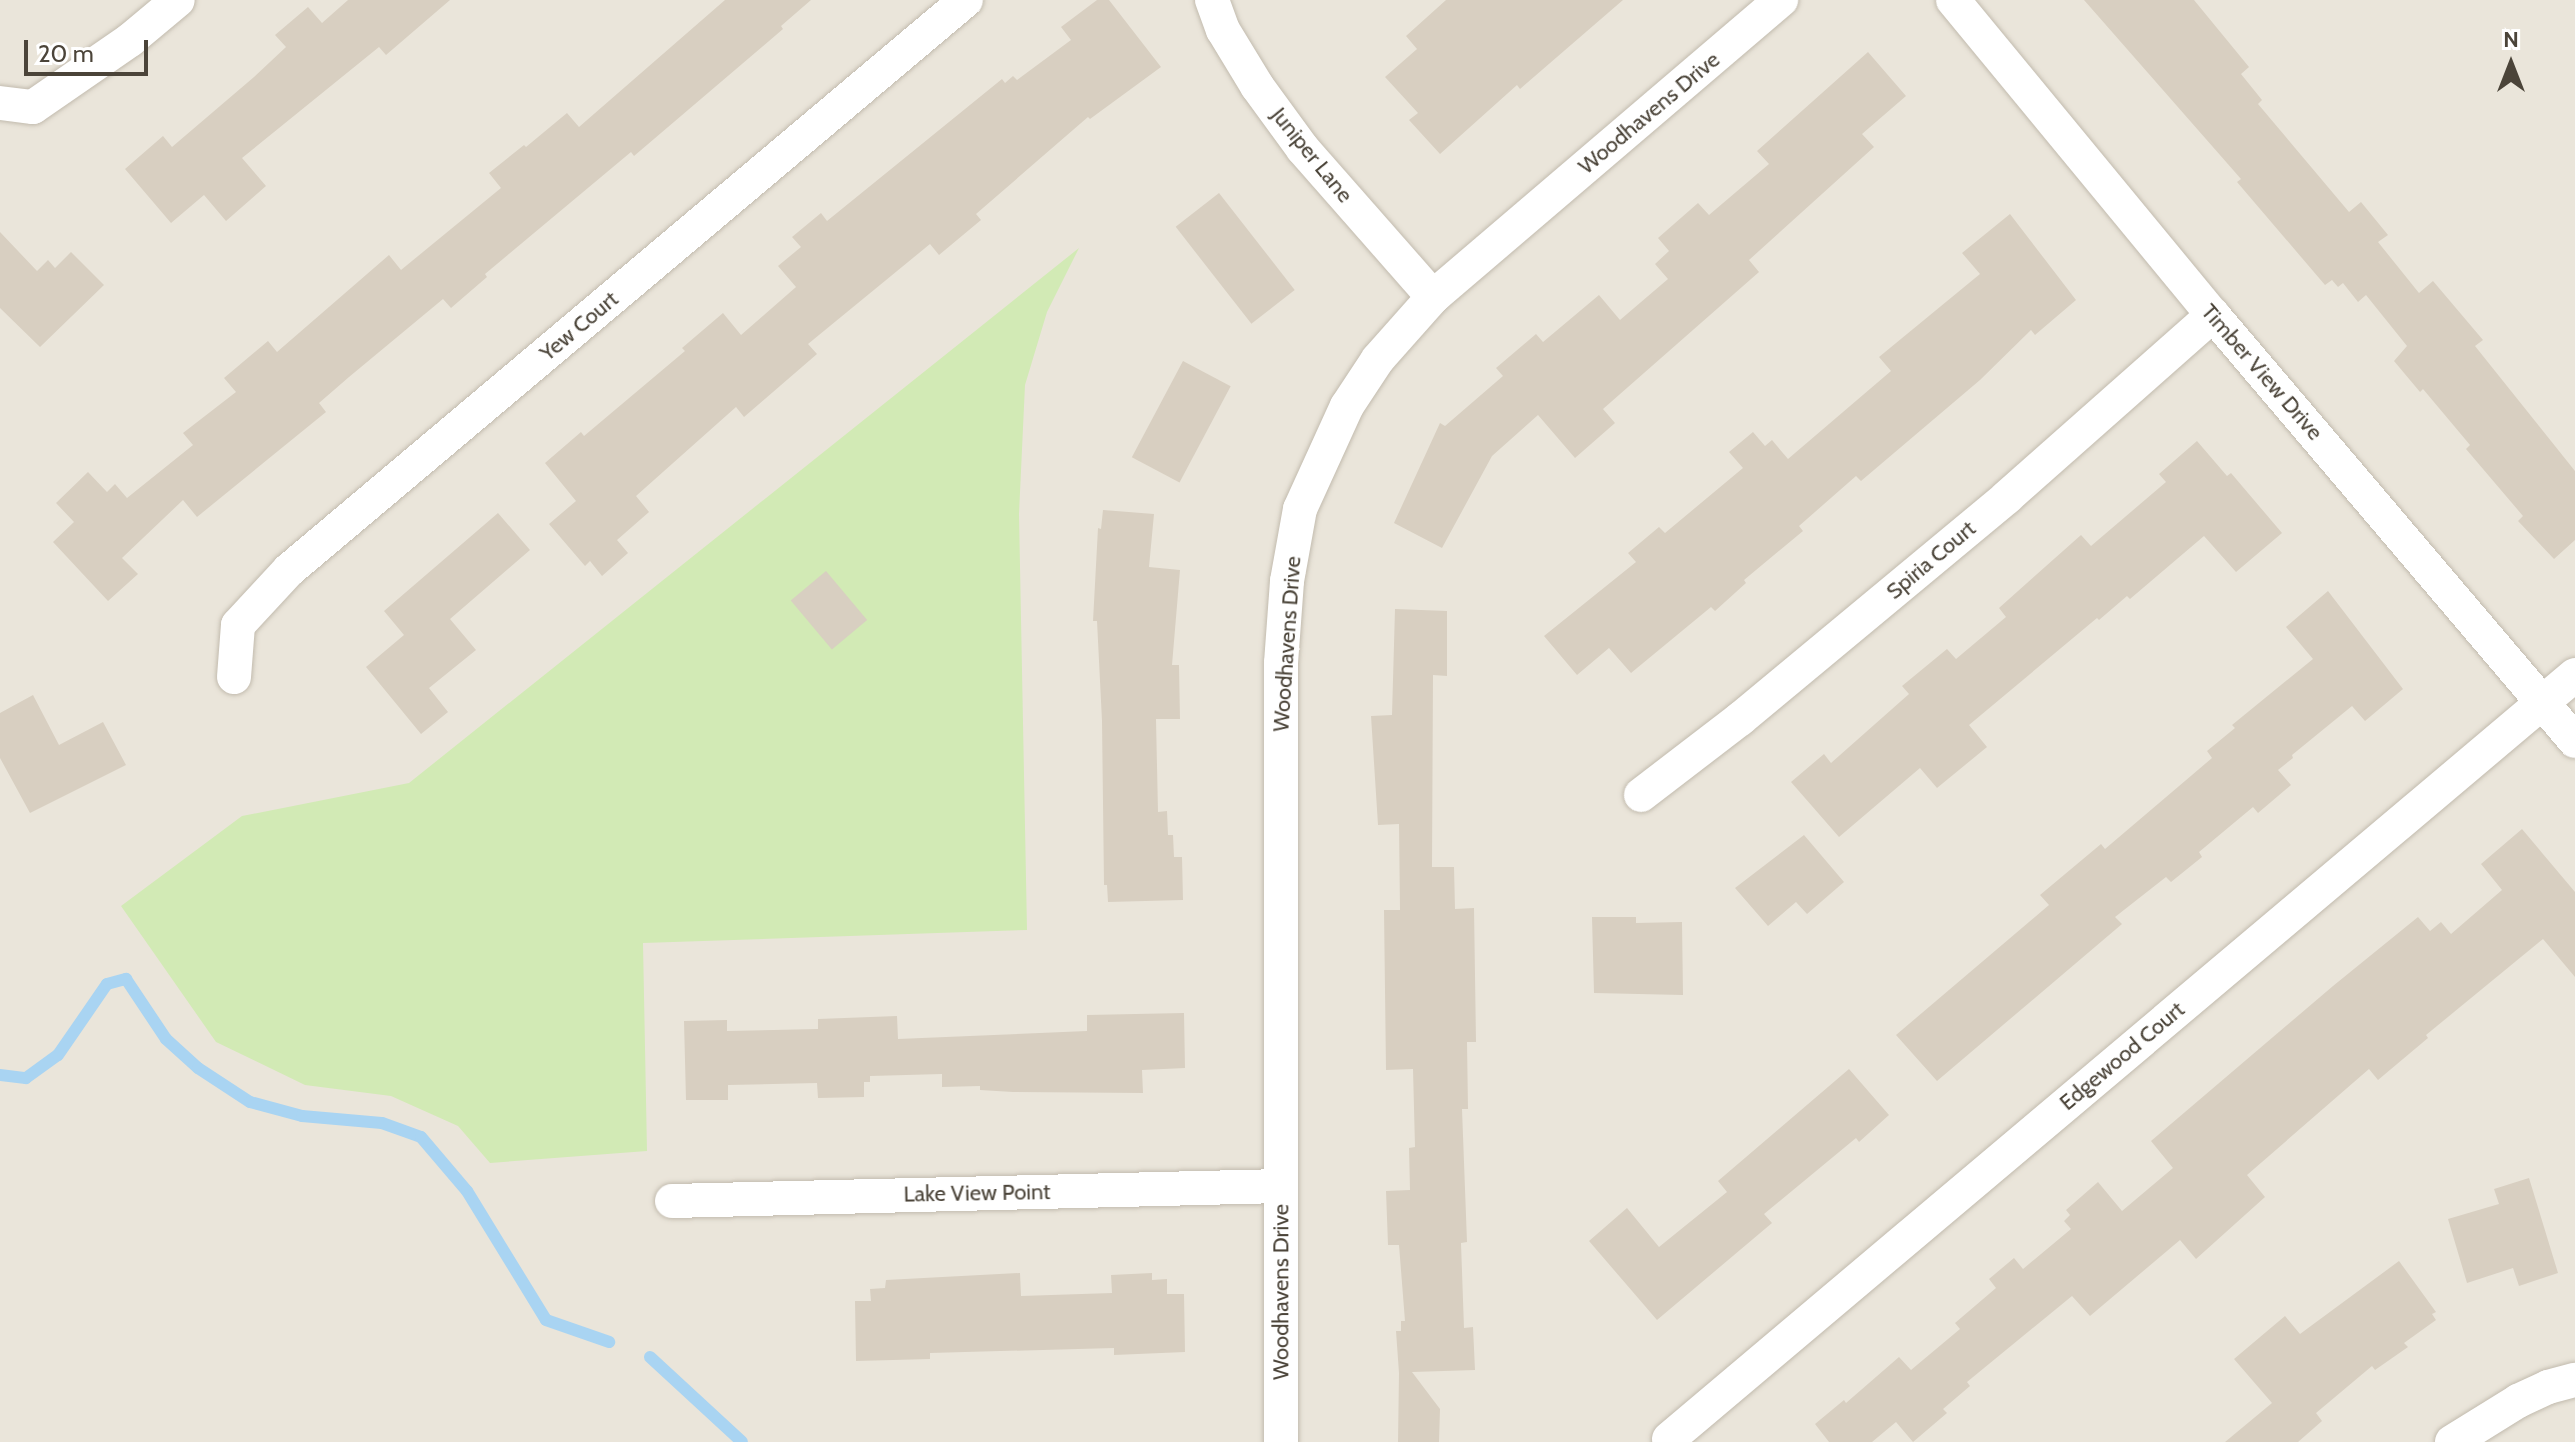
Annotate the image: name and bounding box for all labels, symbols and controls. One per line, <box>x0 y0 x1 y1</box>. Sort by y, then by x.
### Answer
scale bar <box>28 24 152 74</box>
north arrow <box>2471 24 2551 104</box>
text: N <box>2503 26 2519 53</box>
text: 20 m <box>38 39 94 68</box>
street label: Woodhavens Drive <box>1573 46 1725 180</box>
street label: Juniper Lane <box>1266 102 1358 208</box>
street label: Yew Court <box>535 286 623 366</box>
street label: Timber View Drive <box>2196 299 2328 445</box>
street label: Spiria Court <box>1881 515 1981 605</box>
street label: Woodhavens Drive <box>1268 555 1306 733</box>
street label: Edgewood Court <box>2054 996 2190 1116</box>
street label: Lake View Point <box>903 1179 1051 1207</box>
street label: Woodhavens Drive <box>1268 1204 1294 1380</box>

